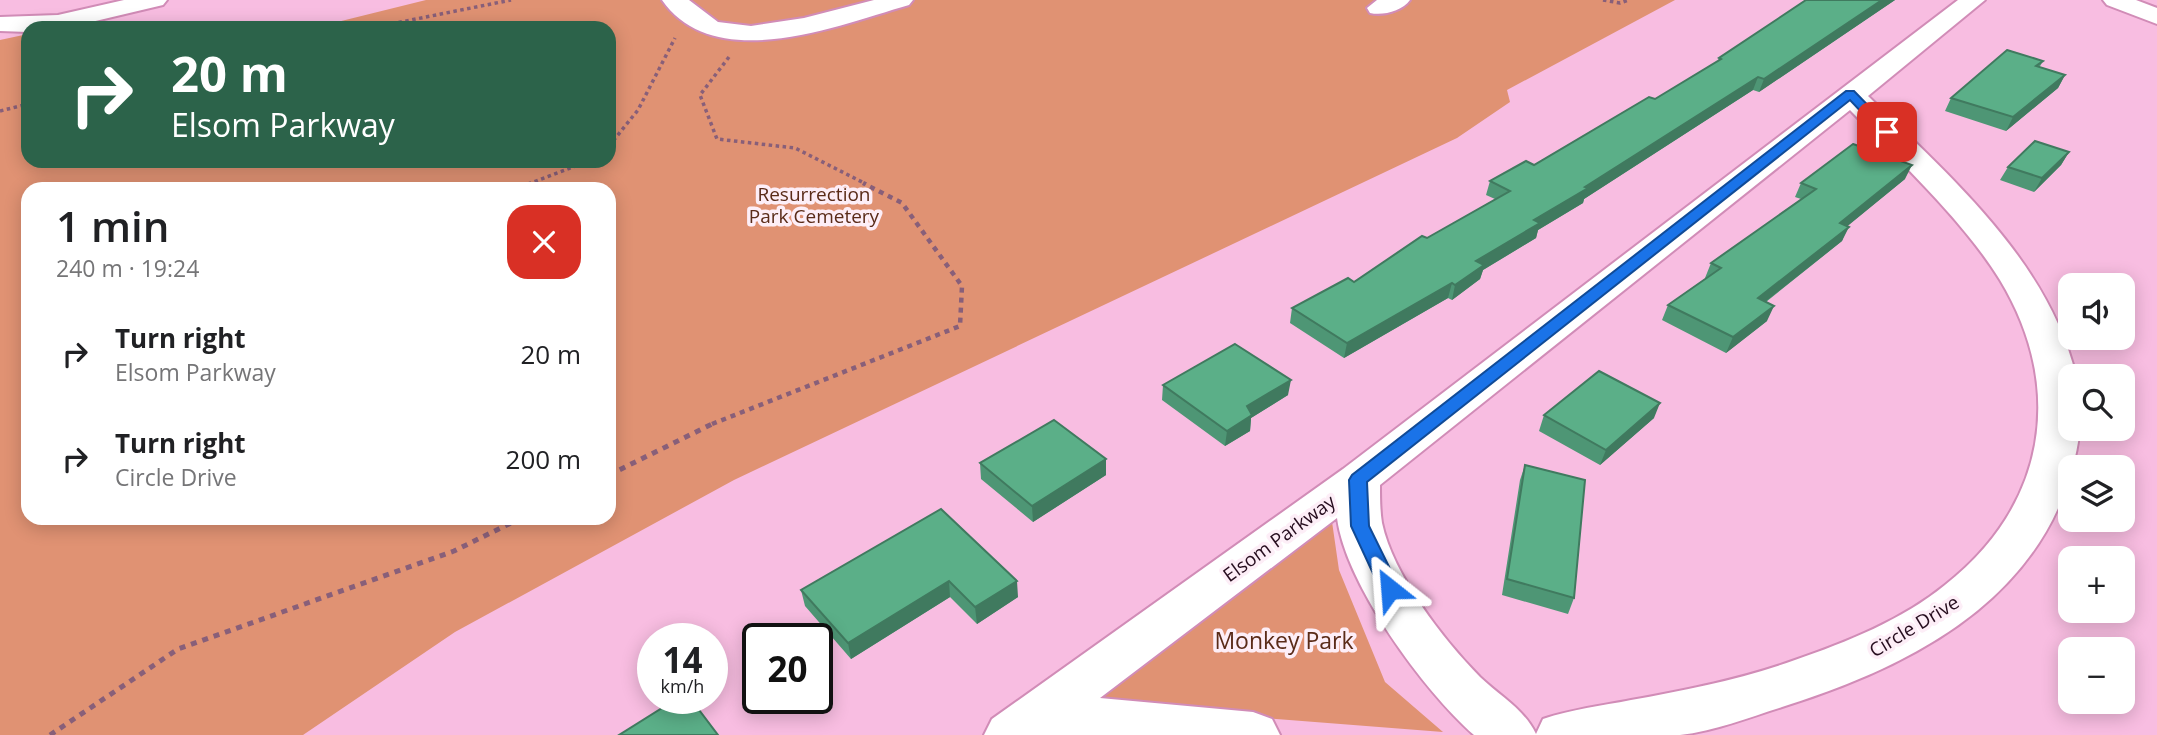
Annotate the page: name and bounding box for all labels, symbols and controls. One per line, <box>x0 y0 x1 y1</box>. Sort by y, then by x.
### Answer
text: 20 m <box>171 40 288 106</box>
icon: right <box>56 49 147 140</box>
pin <box>1857 102 1917 162</box>
text: Elsom Parkway <box>171 103 395 146</box>
icon: arrive <box>1868 113 1906 151</box>
park label: Resurrection Park Cemetery <box>749 181 880 229</box>
text: 1 min <box>56 197 169 254</box>
button: close <box>507 205 581 279</box>
text: 240 m · 19:24 <box>56 252 199 284</box>
map controls <box>2058 273 2135 714</box>
button: sound <box>2058 273 2135 350</box>
text: Turn right <box>115 320 246 356</box>
icon: right <box>56 335 94 373</box>
text: 20 m <box>520 336 581 372</box>
text: Elsom Parkway <box>115 356 276 388</box>
button: search <box>2058 364 2135 441</box>
text: Turn right <box>115 425 246 461</box>
icon: right <box>56 440 94 478</box>
text: 200 m <box>506 441 581 477</box>
button: layers <box>2058 455 2135 532</box>
text: Circle Drive <box>115 461 237 493</box>
street label: Elsom Parkway <box>1218 488 1341 588</box>
button: + <box>2058 546 2135 623</box>
position arrow <box>1353 552 1427 626</box>
street label: Circle Drive <box>1864 589 1964 663</box>
speed limit sign: 20 <box>742 623 833 714</box>
park label: Monkey Park <box>1214 624 1354 656</box>
text: 14 <box>662 636 703 683</box>
button: − <box>2058 637 2135 714</box>
text: km/h <box>661 674 704 698</box>

